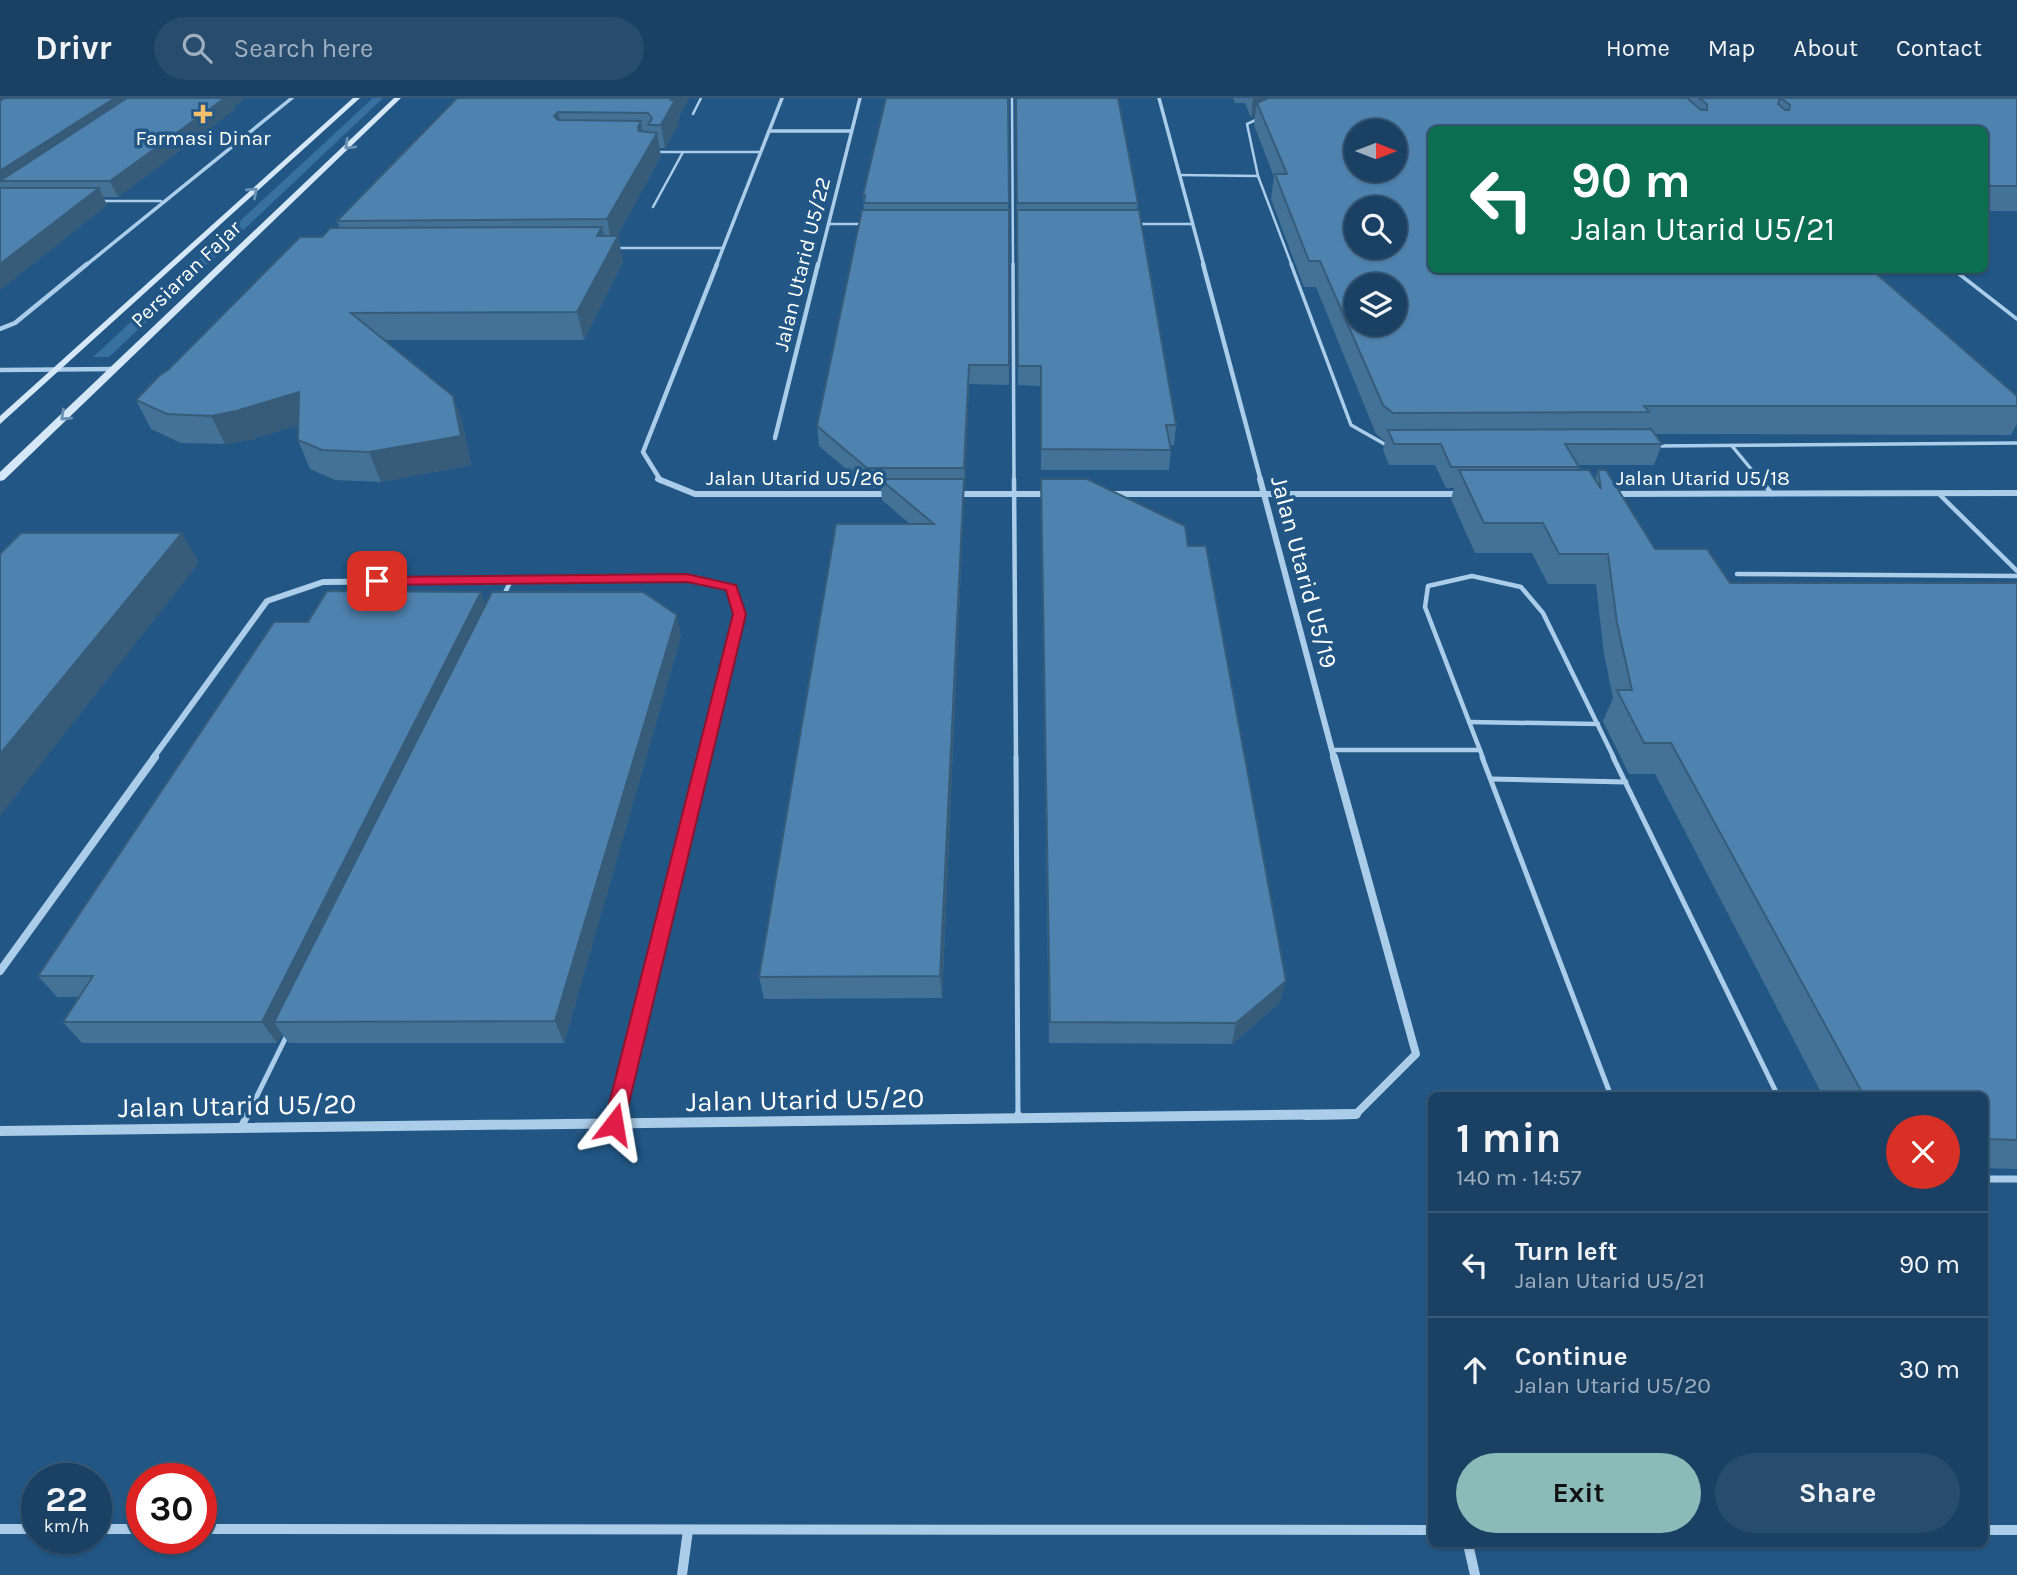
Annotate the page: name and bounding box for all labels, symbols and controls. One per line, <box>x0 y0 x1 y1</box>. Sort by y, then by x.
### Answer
search box <box>154 17 644 80</box>
text: Drivr <box>35 29 112 67</box>
icon: search <box>178 29 216 67</box>
text: Search here <box>234 33 373 64</box>
text: Home <box>1606 34 1670 62</box>
text: Map <box>1708 34 1755 62</box>
text: About <box>1793 34 1858 62</box>
text: Contact <box>1896 34 1982 62</box>
marker: Farmasi Dinar <box>195 106 211 122</box>
north arrow <box>1344 119 1407 182</box>
map controls <box>1344 119 1407 336</box>
place label: Farmasi Dinar <box>135 126 271 150</box>
one-way arrow <box>344 137 357 150</box>
text: 90 m <box>1571 152 1691 209</box>
icon: left <box>1456 154 1547 245</box>
street label: Jalan Utarid U5/22 <box>769 174 835 354</box>
one-way arrow <box>245 188 258 201</box>
button: search <box>1344 196 1407 259</box>
text: Jalan Utarid U5/21 <box>1571 211 1835 248</box>
street label: Persiaran Fajar <box>126 215 246 332</box>
button: layers <box>1344 273 1407 336</box>
one-way arrow <box>60 408 73 421</box>
street label: Jalan Utarid U5/26 <box>706 466 884 490</box>
street label: Jalan Utarid U5/18 <box>1616 466 1790 490</box>
street label: Jalan Utarid U5/19 <box>1265 473 1343 671</box>
pin <box>347 551 407 611</box>
icon: arrive <box>358 562 396 600</box>
street label: Jalan Utarid U5/20 <box>686 1081 925 1118</box>
street label: Jalan Utarid U5/20 <box>118 1087 357 1124</box>
position arrow <box>577 1087 651 1161</box>
text: 1 min <box>1456 1113 1561 1163</box>
button: close <box>1886 1115 1960 1189</box>
text: 140 m · 14:57 <box>1456 1164 1582 1191</box>
text: Turn left <box>1515 1236 1617 1267</box>
icon: left <box>1456 1246 1494 1284</box>
text: 90 m <box>1899 1249 1960 1280</box>
text: Jalan Utarid U5/21 <box>1515 1267 1705 1294</box>
text: Continue <box>1515 1341 1627 1372</box>
icon: ahead <box>1456 1351 1494 1389</box>
text: 30 m <box>1899 1354 1960 1385</box>
text: Jalan Utarid U5/20 <box>1515 1372 1711 1399</box>
button: Exit <box>1456 1453 1701 1533</box>
button: Share <box>1715 1453 1960 1533</box>
speed limit sign: 30 <box>126 1463 217 1554</box>
text: 22 <box>45 1479 88 1520</box>
text: km/h <box>44 1515 89 1537</box>

